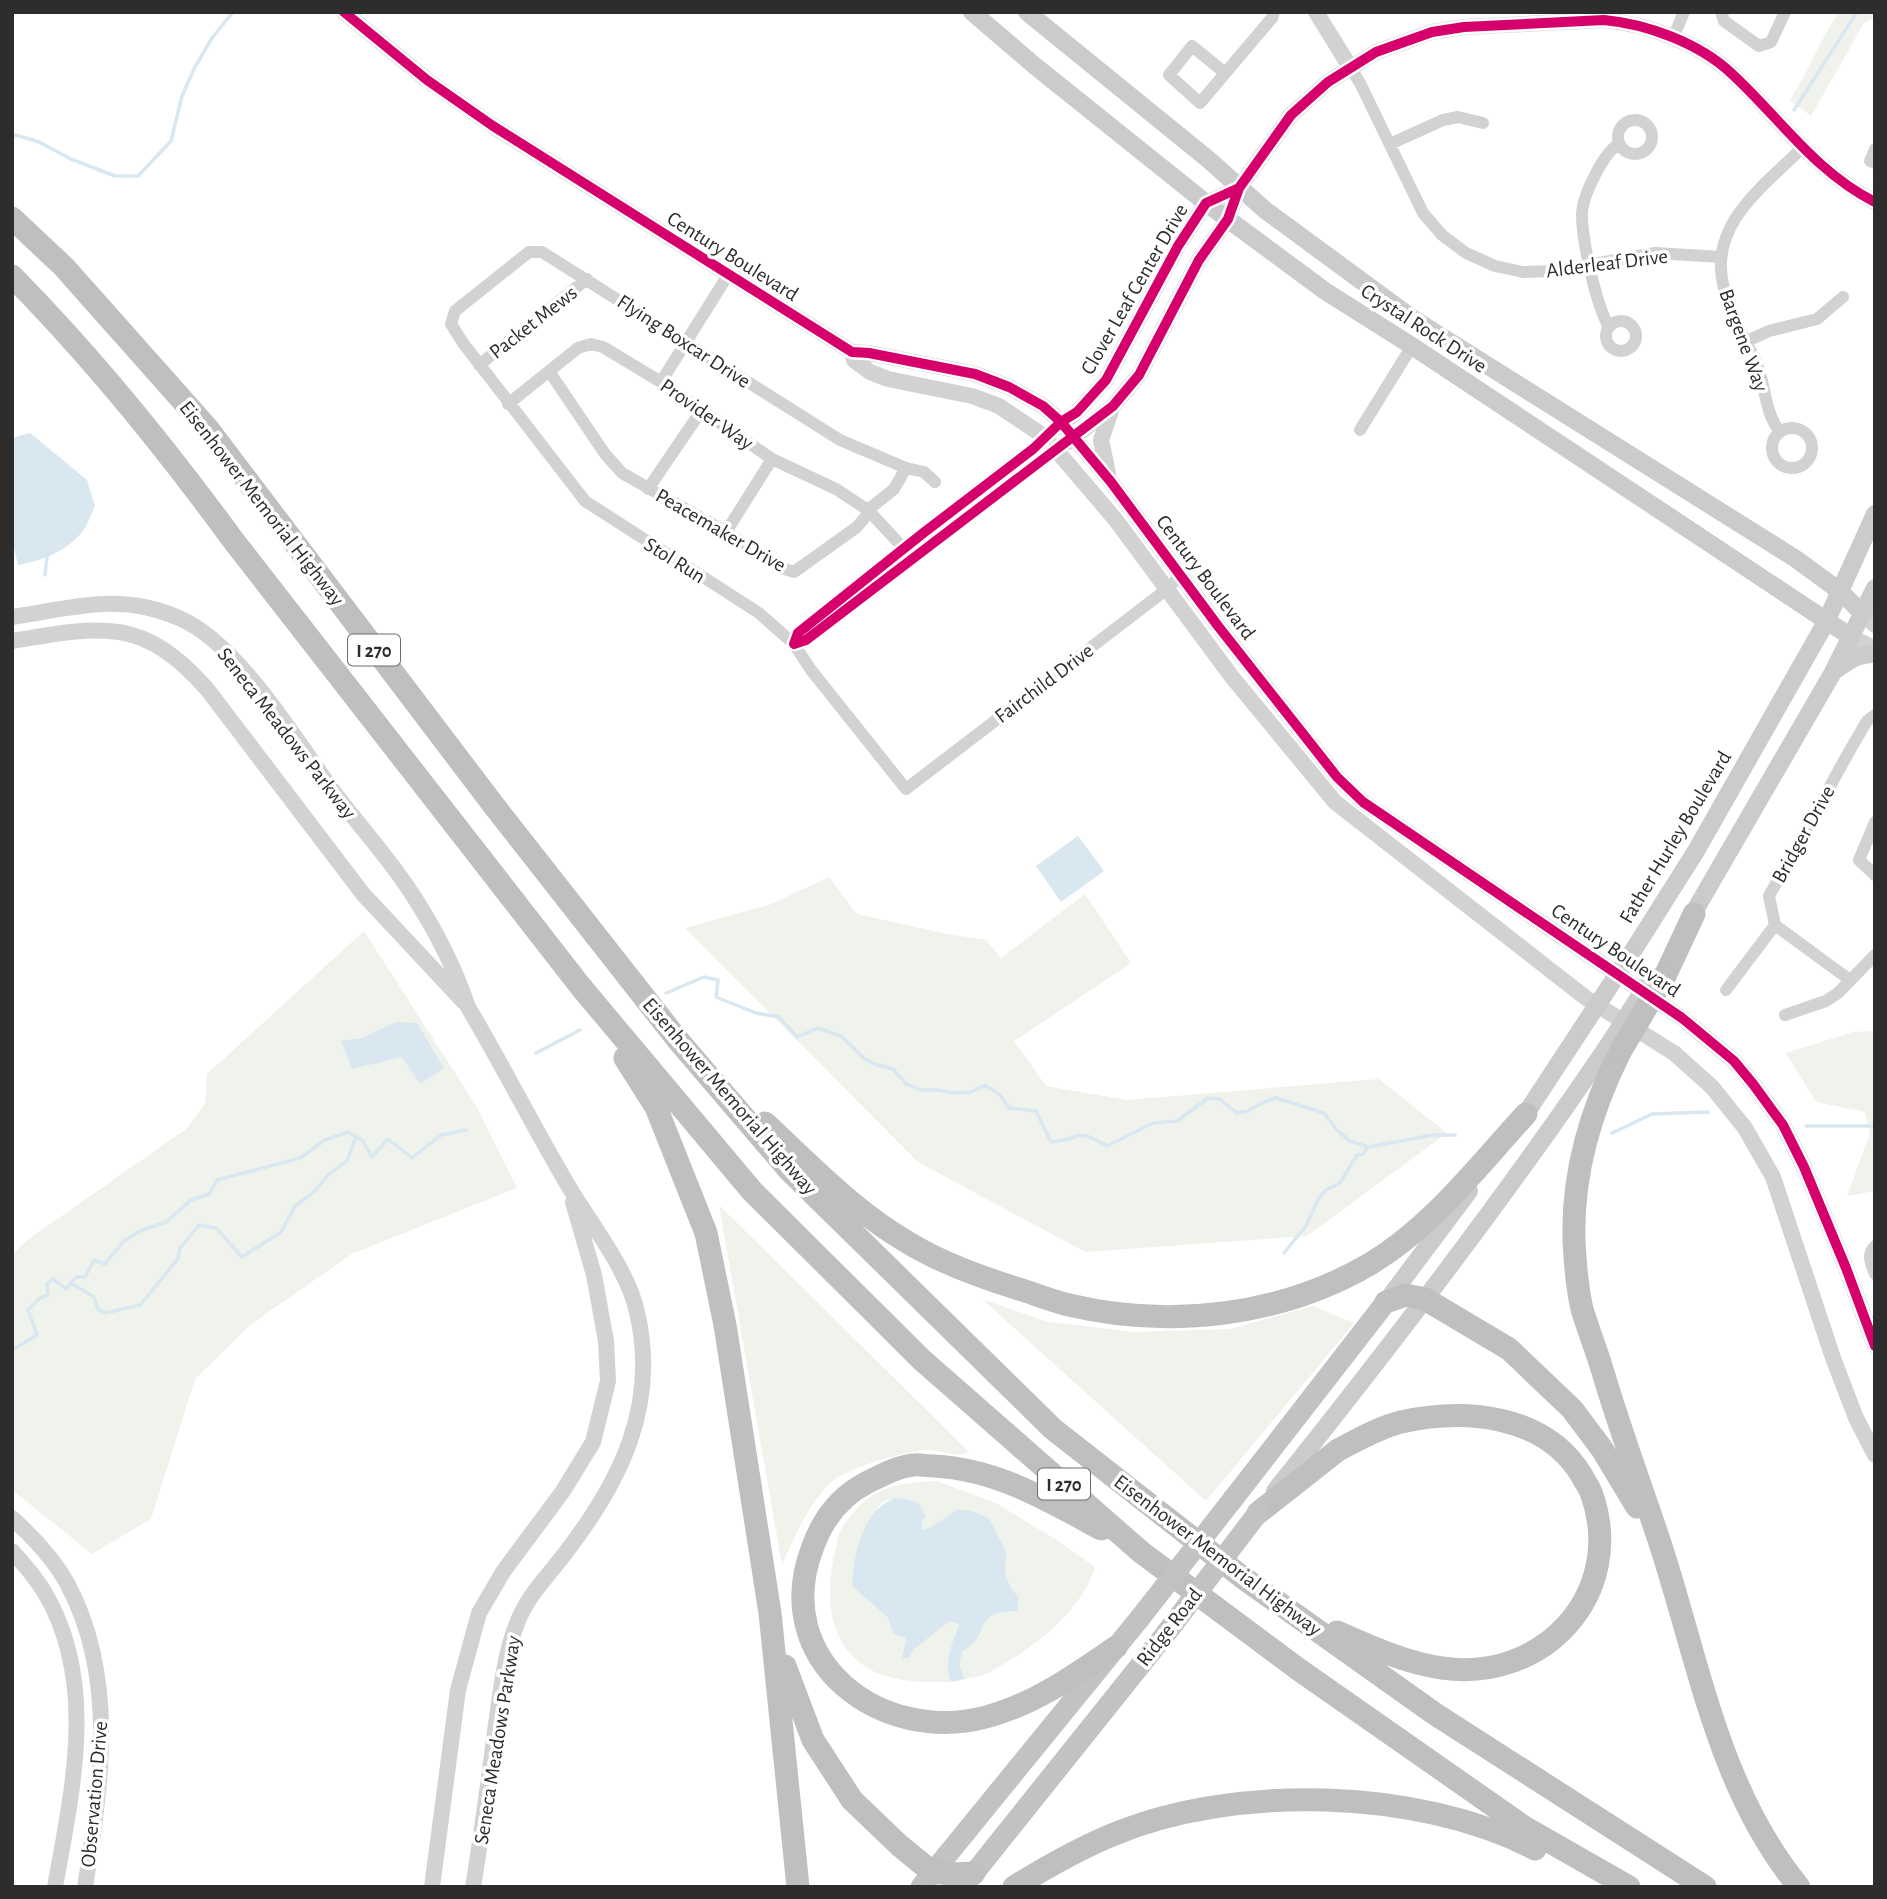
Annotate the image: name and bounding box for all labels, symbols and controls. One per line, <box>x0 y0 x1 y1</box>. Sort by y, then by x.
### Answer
street label: Clover Leaf Center Drive <box>1077 200 1192 378</box>
street label: Century Boulevard <box>663 208 802 305</box>
street label: Alderleaf Drive <box>1545 246 1669 281</box>
street label: Crystal Rock Drive <box>1357 280 1490 377</box>
street label: Packet Mews <box>485 282 581 363</box>
street label: Bargene Way <box>1715 286 1772 394</box>
street label: Flying Boxcar Drive <box>613 291 754 392</box>
street label: Provider Way <box>656 375 757 454</box>
street label: Eisenhower Memorial Highway <box>175 397 348 610</box>
street label: Peacemaker Drive <box>652 485 789 576</box>
street label: Century Boulevard <box>1152 511 1259 644</box>
street label: Stol Run <box>640 534 709 587</box>
road number: I 270 <box>348 635 400 666</box>
street label: Fairchild Drive <box>991 640 1097 727</box>
street label: Seneca Meadows Parkway <box>213 644 360 823</box>
street label: Father Hurley Boulevard <box>1616 747 1735 927</box>
street label: Bridger Drive <box>1768 782 1839 886</box>
street label: Century Boulevard <box>1548 900 1684 1001</box>
street label: Eisenhower Memorial Highway <box>639 994 821 1199</box>
road number: I 270 <box>1038 1468 1090 1500</box>
street label: Eisenhower Memorial Highway <box>1110 1471 1325 1640</box>
street label: Ridge Road <box>1133 1584 1206 1670</box>
street label: Seneca Meadows Parkway <box>471 1634 524 1846</box>
street label: Observation Drive <box>78 1720 111 1868</box>

